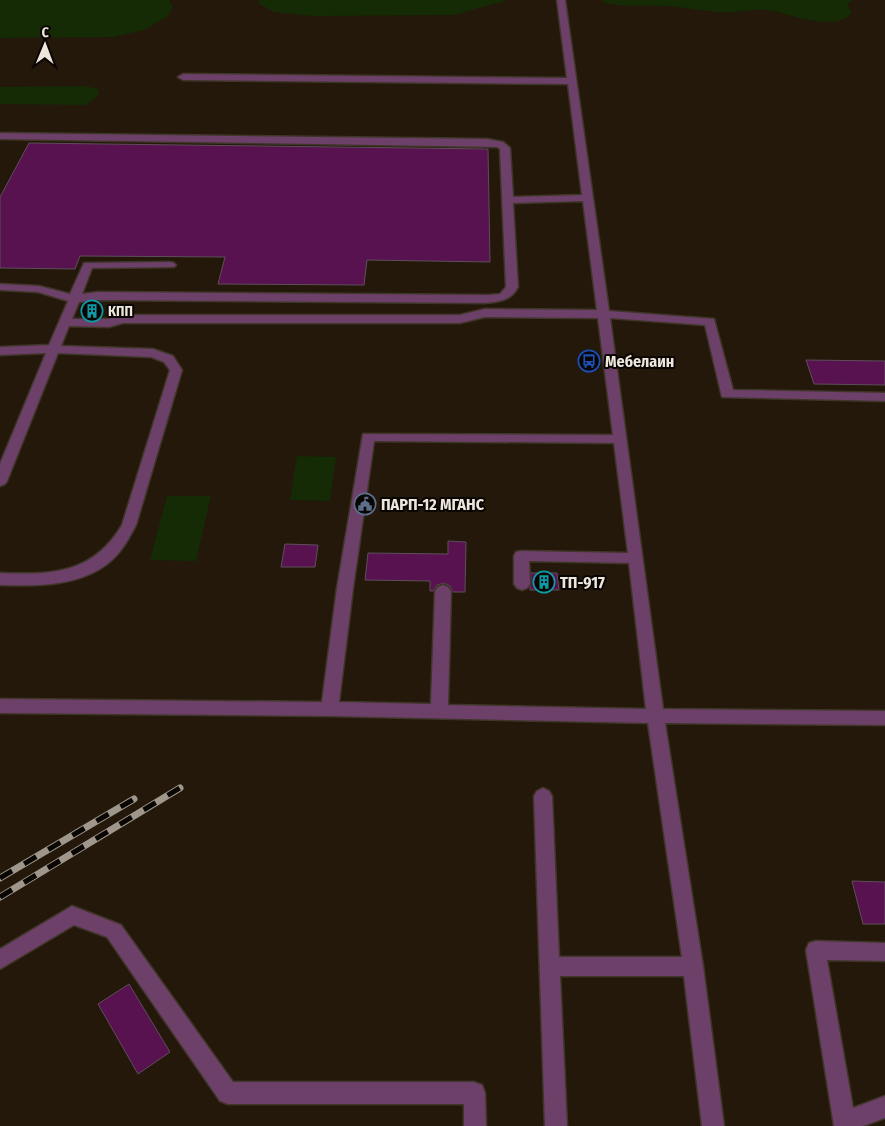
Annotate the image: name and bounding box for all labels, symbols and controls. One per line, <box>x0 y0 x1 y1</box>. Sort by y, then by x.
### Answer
north arrow <box>20 20 70 70</box>
text: С <box>41 24 50 41</box>
building icon: КПП <box>80 299 104 323</box>
place label: КПП <box>108 303 133 320</box>
bus stop icon: Мебелаин <box>577 349 601 373</box>
place label: Мебелаин <box>605 352 674 371</box>
public building icon: ПАРП-12 МГАНС <box>353 492 377 516</box>
place label: ПАРП-12 МГАНС <box>381 495 485 514</box>
building icon: ТП-917 <box>532 570 556 594</box>
place label: ТП-917 <box>560 573 605 592</box>

